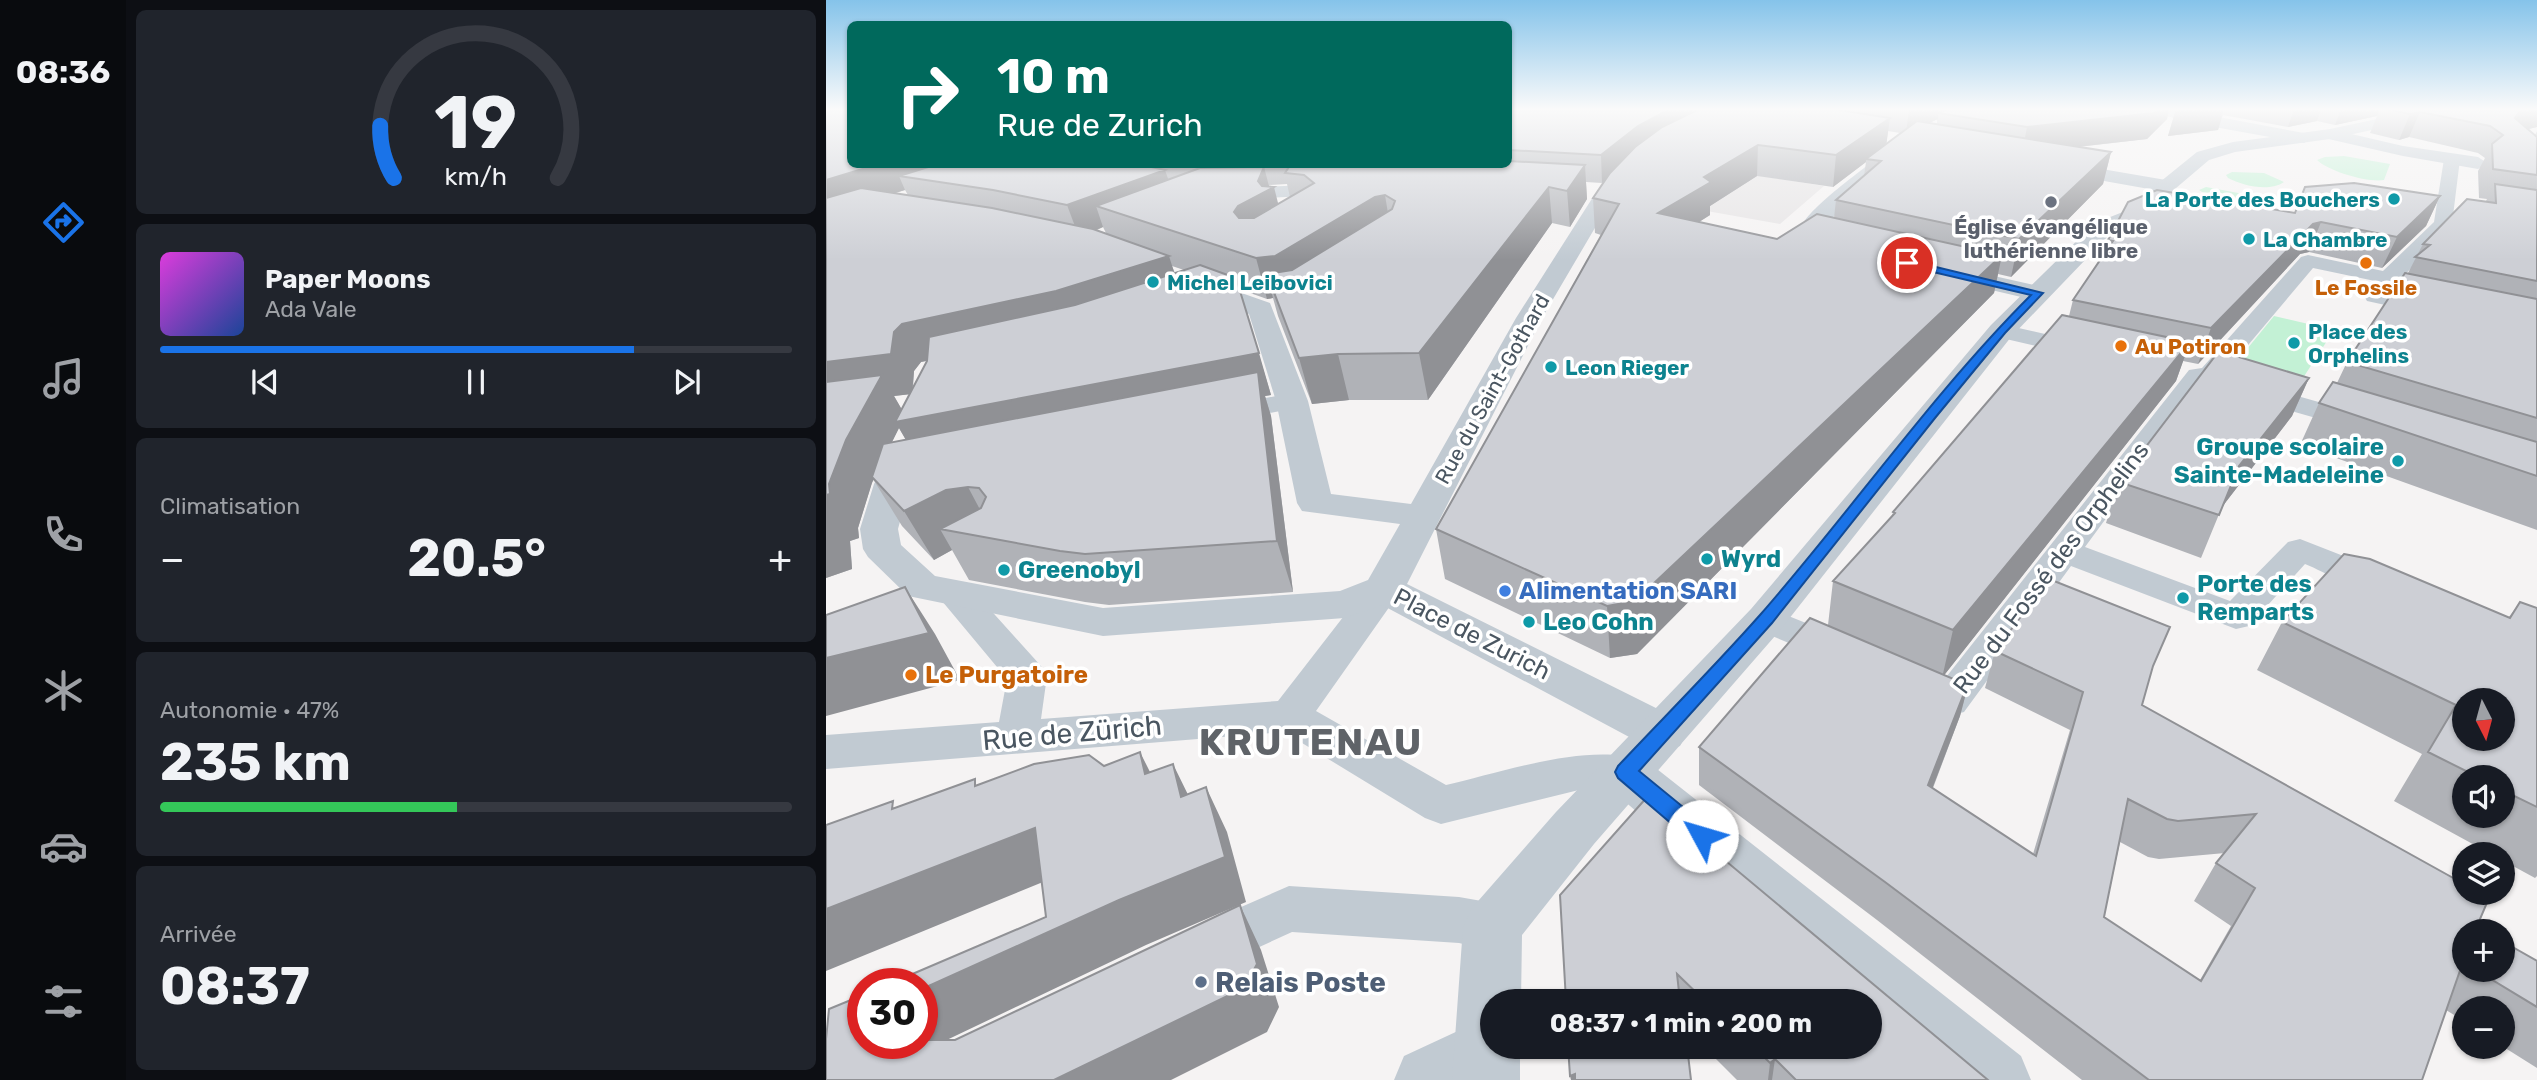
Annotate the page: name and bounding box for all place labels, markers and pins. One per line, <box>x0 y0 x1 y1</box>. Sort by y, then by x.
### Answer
place label: La Porte des Bouchers <box>2145 187 2380 212</box>
marker: La Porte des Bouchers <box>2386 191 2402 207</box>
marker: Église évangélique luthérienne libre <box>2043 194 2059 210</box>
place label: Église évangélique luthérienne libre <box>1954 214 2148 263</box>
place label: La Chambre <box>2263 227 2388 252</box>
marker: La Chambre <box>2241 231 2257 247</box>
pin <box>1877 233 1937 293</box>
marker: Le Fossile <box>2358 255 2374 271</box>
place label: Michel Leibovici <box>1167 270 1333 295</box>
marker: Michel Leibovici <box>1145 274 1161 290</box>
place label: Le Fossile <box>2315 275 2417 300</box>
place label: Place des Orphelins <box>2308 319 2409 368</box>
place label: Au Potiron <box>2135 334 2246 359</box>
marker: Place des Orphelins <box>2286 335 2302 351</box>
marker: Au Potiron <box>2113 338 2129 354</box>
place label: Leon Rieger <box>1565 355 1689 380</box>
marker: Leon Rieger <box>1543 359 1559 375</box>
place label: Groupe scolaire Sainte-Madeleine <box>2174 433 2384 489</box>
marker: Groupe scolaire Sainte-Madeleine <box>2390 453 2406 469</box>
place label: Wyrd <box>1721 545 1781 573</box>
marker: Wyrd <box>1699 551 1715 567</box>
place label: Greenobyl <box>1018 556 1141 584</box>
marker: Greenobyl <box>996 562 1012 578</box>
place label: Porte des Remparts <box>2197 570 2314 626</box>
place label: Alimentation SARI <box>1519 577 1737 605</box>
marker: Alimentation SARI <box>1497 583 1513 599</box>
marker: Porte des Remparts <box>2175 590 2191 606</box>
place label: Leo Cohn <box>1543 608 1654 636</box>
marker: Leo Cohn <box>1521 614 1537 630</box>
place label: Le Purgatoire <box>925 661 1088 689</box>
marker: Le Purgatoire <box>903 667 919 683</box>
place label: Relais Poste <box>1215 966 1386 999</box>
marker: Relais Poste <box>1193 974 1209 990</box>

